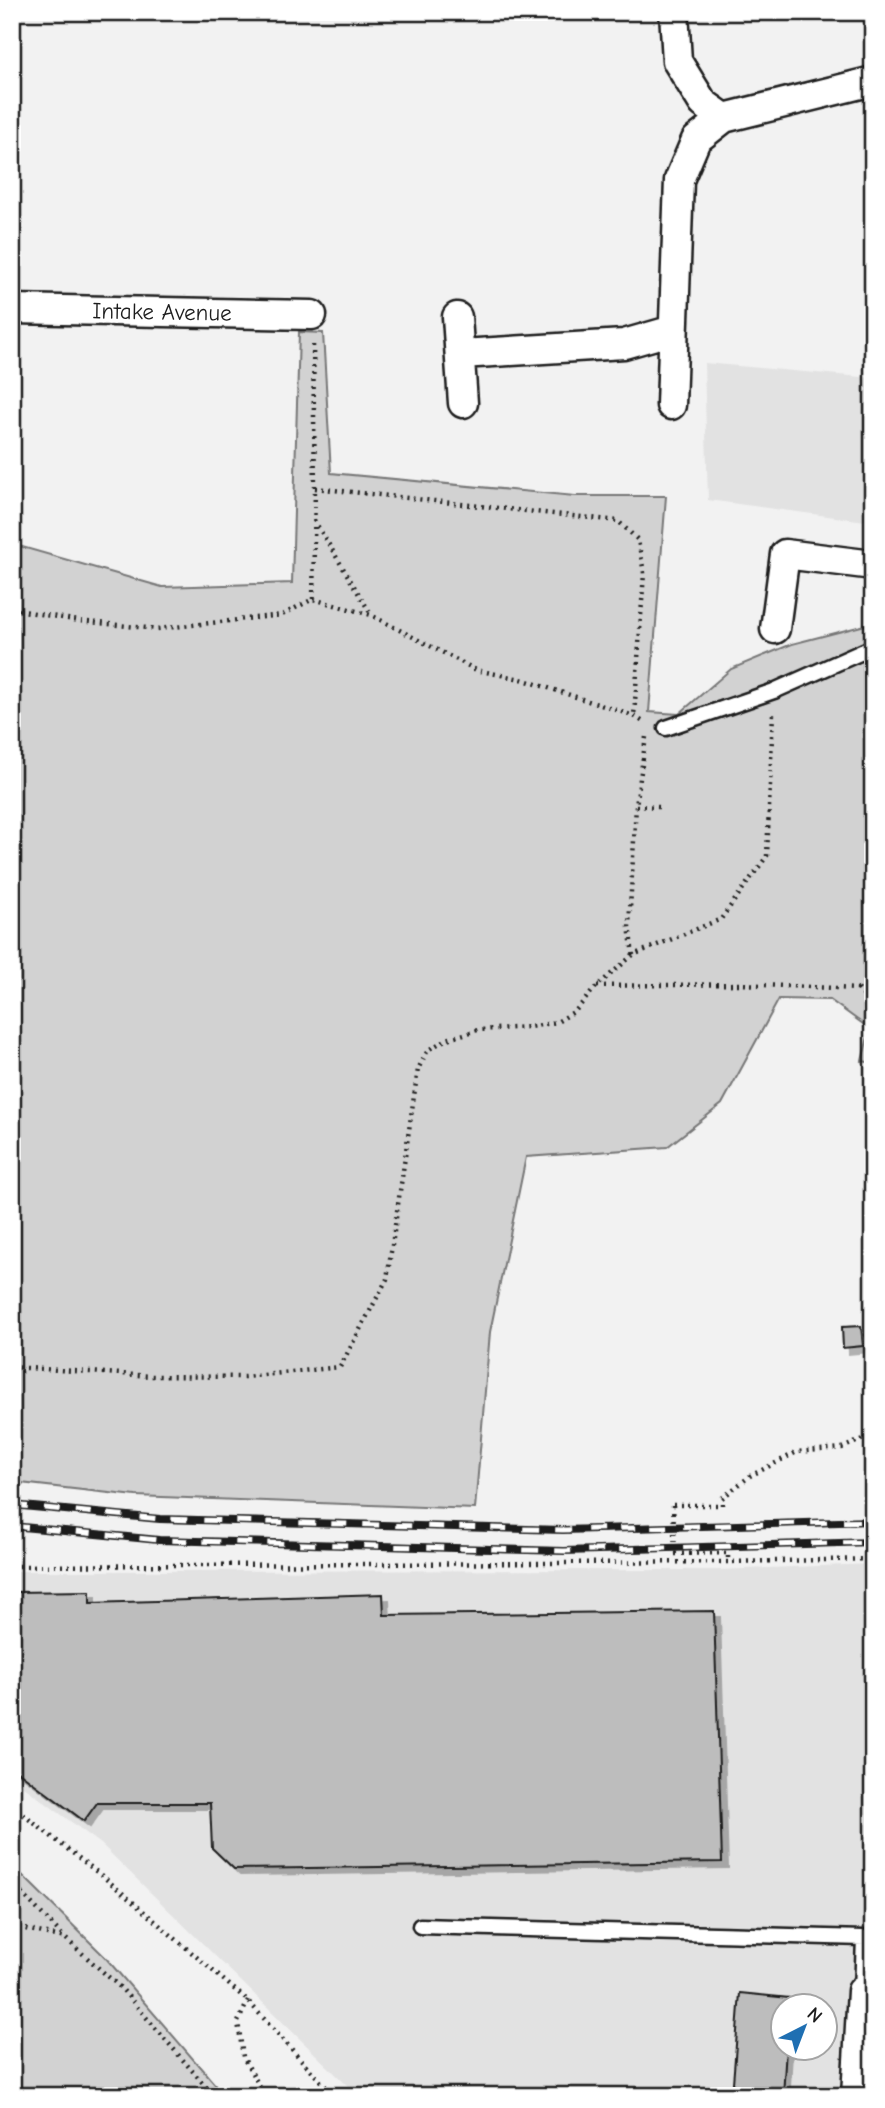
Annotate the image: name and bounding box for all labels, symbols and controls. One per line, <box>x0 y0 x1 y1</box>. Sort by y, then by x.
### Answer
street label: Intake Avenue <box>92 297 232 327</box>
north arrow <box>770 1993 840 2062</box>
text: N <box>803 2003 827 2027</box>

